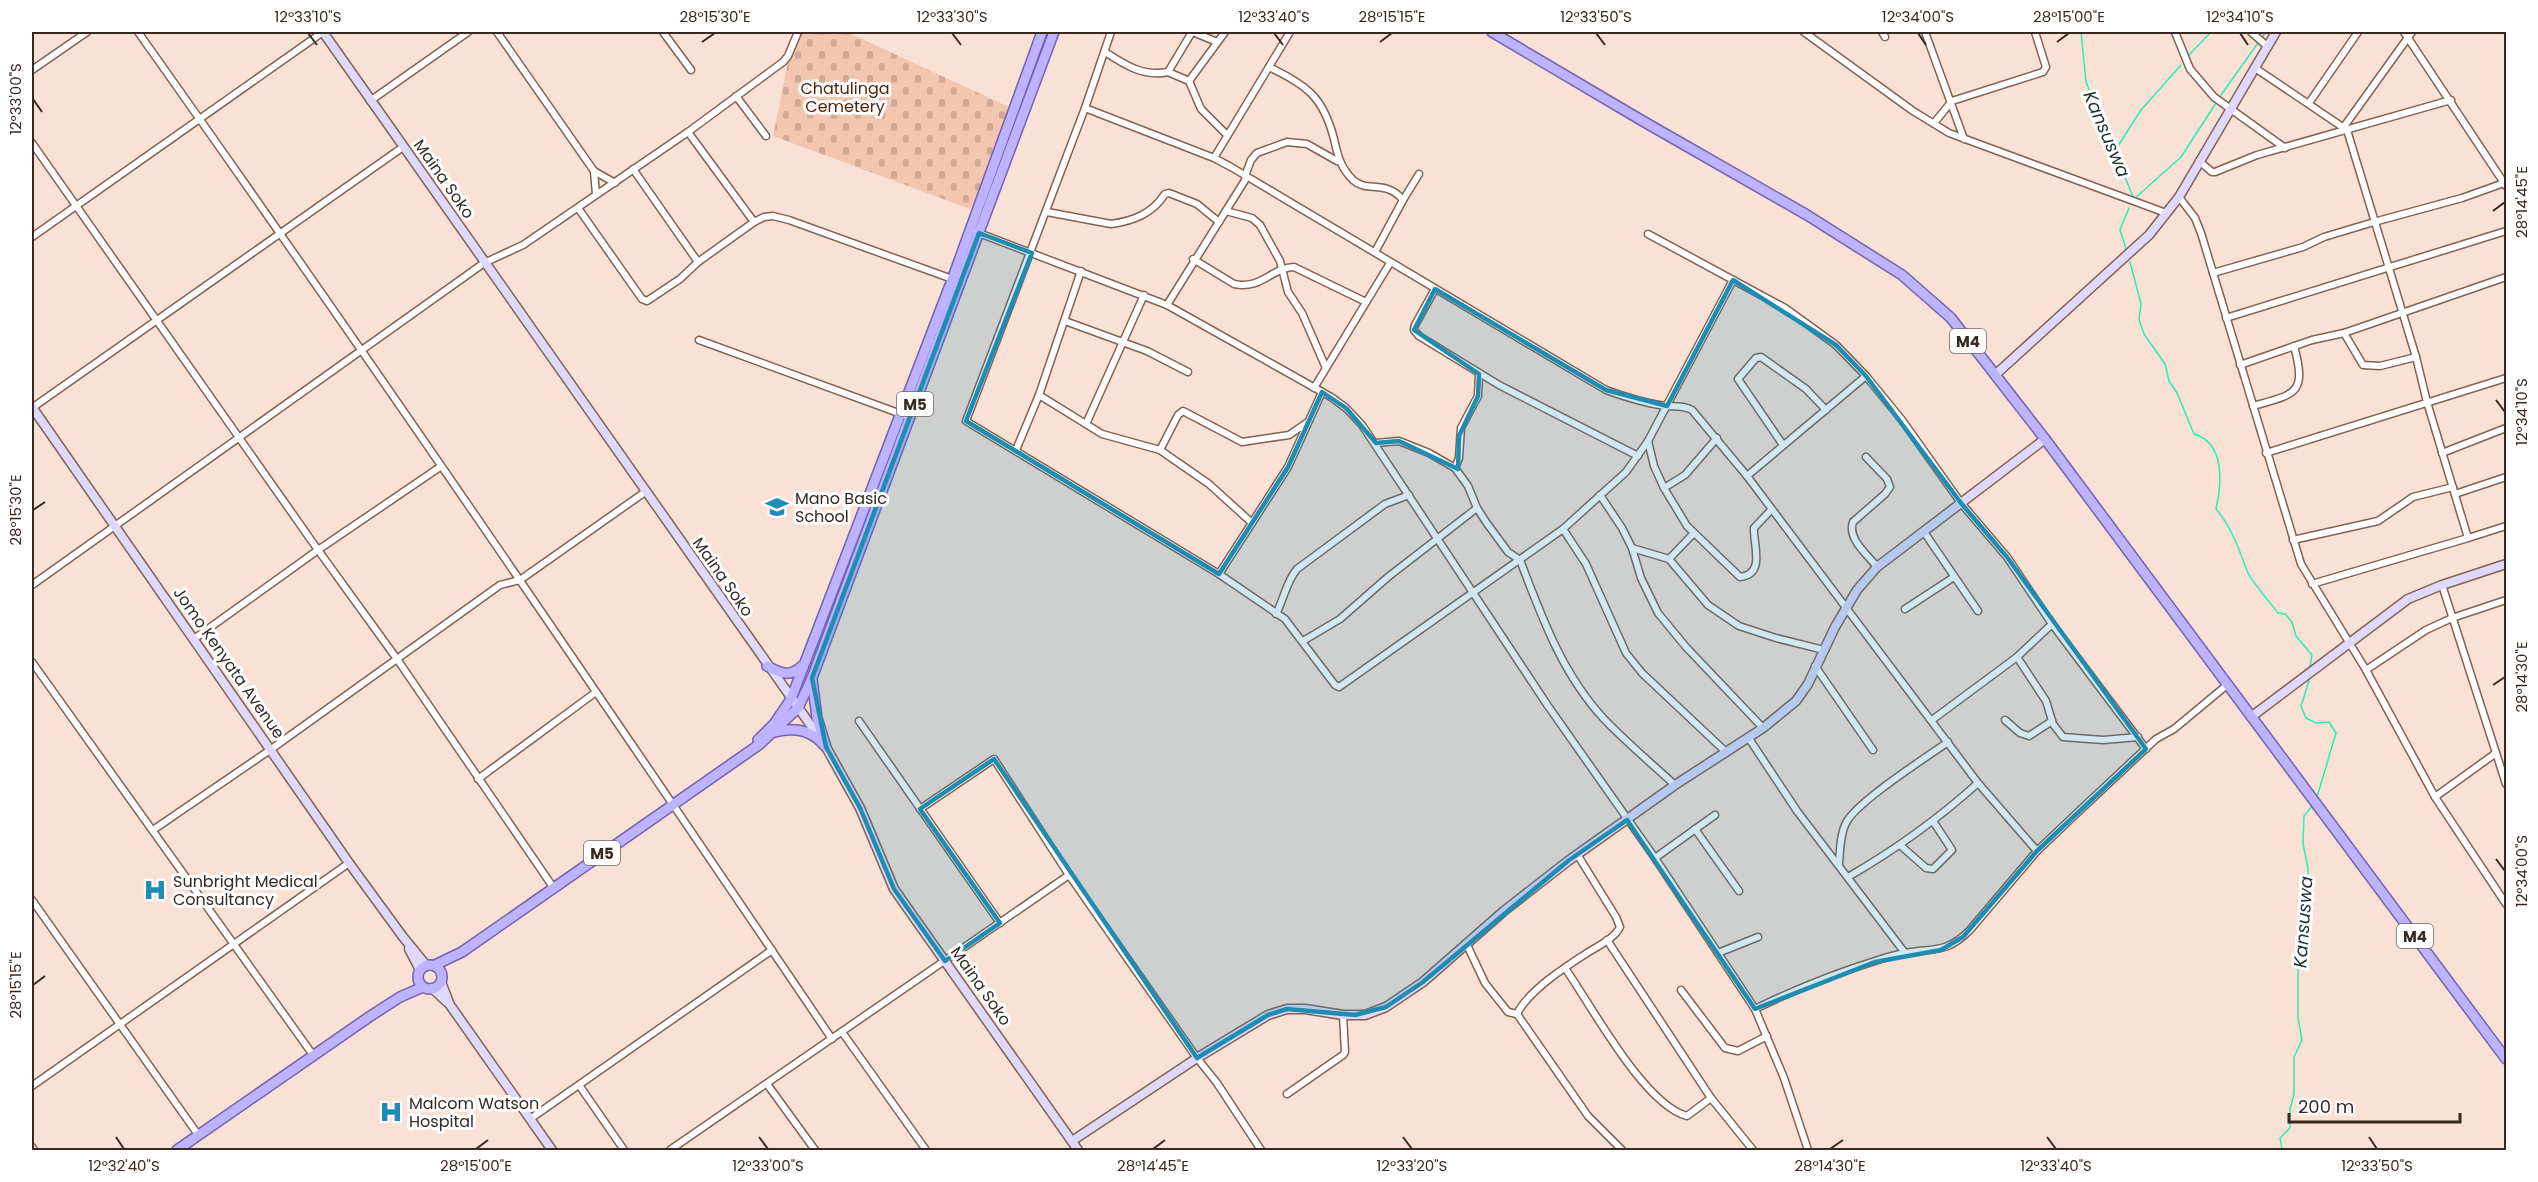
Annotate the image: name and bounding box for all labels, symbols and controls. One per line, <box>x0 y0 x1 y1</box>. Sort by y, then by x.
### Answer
text: 12°33'10"S <box>274 6 342 27</box>
text: 28°15'30"E <box>679 6 751 27</box>
text: 12°33'30"S <box>916 6 988 27</box>
text: 12°33'40"S <box>1238 6 1310 27</box>
text: 28°15'15"E <box>1358 6 1426 27</box>
text: 12°33'50"S <box>1560 6 1632 27</box>
text: 12°34'00"S <box>1882 6 1954 27</box>
text: 28°15'00"E <box>2033 6 2105 27</box>
text: 12°34'10"S <box>2206 6 2274 27</box>
text: 12°33'00"S <box>5 63 26 135</box>
park label: Chatulinga Cemetery <box>800 77 890 118</box>
water label: Kansuswa <box>2078 87 2136 181</box>
street label: Maina Soko <box>408 135 480 223</box>
text: 28°14'45"E <box>2511 166 2532 238</box>
road number: M4 <box>1950 329 1986 353</box>
text: 12°34'10"S <box>2511 378 2532 446</box>
road number: M5 <box>897 392 933 416</box>
text: 28°15'30"E <box>5 474 26 546</box>
place label: Mano Basic School <box>795 487 887 528</box>
school or university icon: Mano Basic School <box>764 494 790 520</box>
street label: Maina Soko <box>687 533 759 621</box>
street label: Jomo Kenyata Avenue <box>168 583 290 743</box>
text: 28°14'30"E <box>2511 641 2532 713</box>
text: 12°34'00"S <box>2511 835 2532 907</box>
road number: M5 <box>584 841 620 865</box>
place label: Sunbright Medical Consultancy <box>173 870 318 911</box>
water label: Kansuswa <box>2287 875 2319 969</box>
hospital icon: Sunbright Medical Consultancy <box>142 877 168 903</box>
road number: M4 <box>2397 924 2433 948</box>
street label: Maina Soko <box>945 942 1017 1030</box>
text: 28°15'15"E <box>5 951 26 1019</box>
scale bar <box>2289 1086 2460 1124</box>
place label: Malcom Watson Hospital <box>409 1092 539 1133</box>
text: 200 m <box>2298 1094 2354 1119</box>
hospital icon: Malcom Watson Hospital <box>378 1099 404 1125</box>
text: 12°32'40"S <box>88 1155 160 1176</box>
text: 28°15'00"E <box>440 1155 512 1176</box>
text: 12°33'00"S <box>732 1155 804 1176</box>
text: 28°14'45"E <box>1117 1155 1189 1176</box>
text: 12°33'20"S <box>1377 1155 1447 1176</box>
text: 28°14'30"E <box>1794 1155 1866 1176</box>
text: 12°33'40"S <box>2020 1155 2092 1176</box>
text: 12°33'50"S <box>2341 1155 2413 1176</box>

